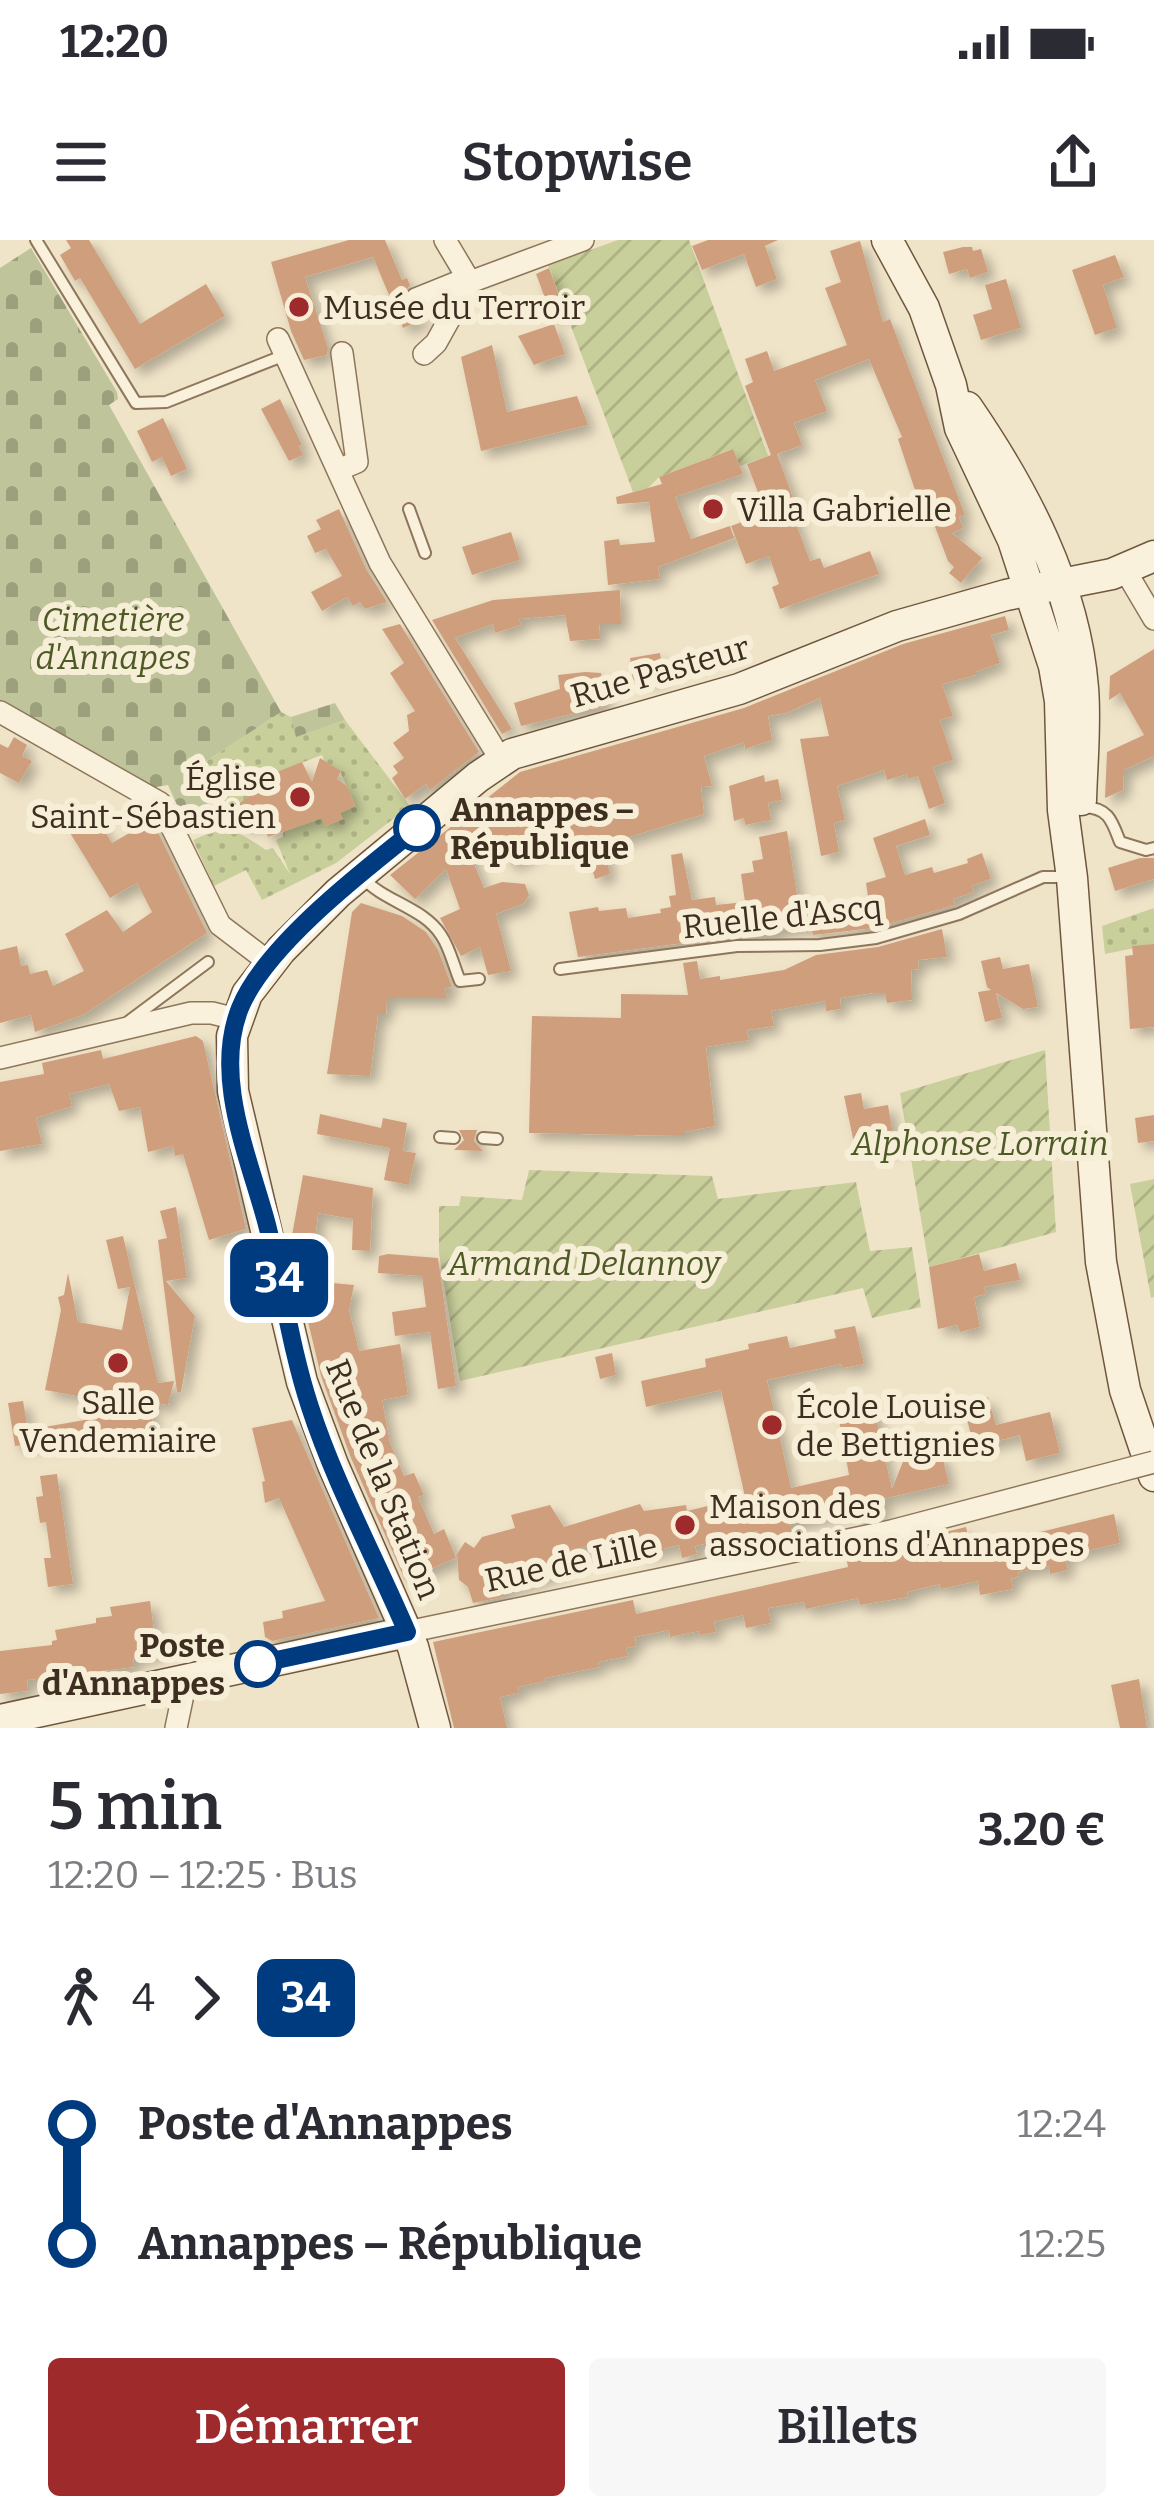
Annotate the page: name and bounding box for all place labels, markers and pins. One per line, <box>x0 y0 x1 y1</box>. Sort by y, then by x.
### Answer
place label: Musée du Terroir <box>323 288 585 328</box>
marker: Musée du Terroir <box>286 294 312 320</box>
place label: Villa Gabrielle <box>737 490 952 530</box>
marker: Villa Gabrielle <box>700 496 726 522</box>
place label: Église Saint-Sébastien <box>30 759 276 837</box>
marker: Église Saint-Sébastien <box>287 784 313 810</box>
place label: Annappes – République <box>450 790 635 868</box>
marker: Annappes – République <box>395 806 439 850</box>
marker: Salle Vendemiaire <box>105 1350 131 1376</box>
place label: Salle Vendemiaire <box>19 1383 217 1461</box>
place label: École Louise de Bettignies <box>796 1387 995 1465</box>
marker: École Louise de Bettignies <box>759 1412 785 1438</box>
place label: Maison des associations d'Annappes <box>709 1487 1085 1565</box>
marker: Maison des associations d'Annappes <box>672 1512 698 1538</box>
place label: Poste d'Annappes <box>42 1626 225 1704</box>
marker: Poste d'Annappes <box>236 1642 280 1686</box>

